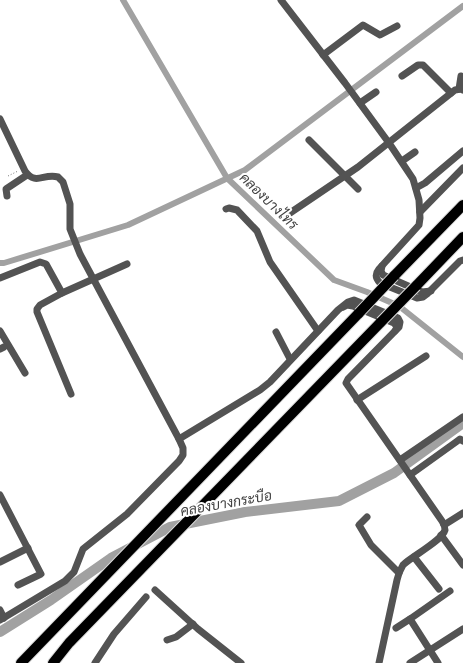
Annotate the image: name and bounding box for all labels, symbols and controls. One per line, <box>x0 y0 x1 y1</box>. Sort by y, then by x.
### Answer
water label: คลองบางไทร <box>237 169 302 234</box>
water label: คลองบางกระบือ <box>179 486 273 519</box>

